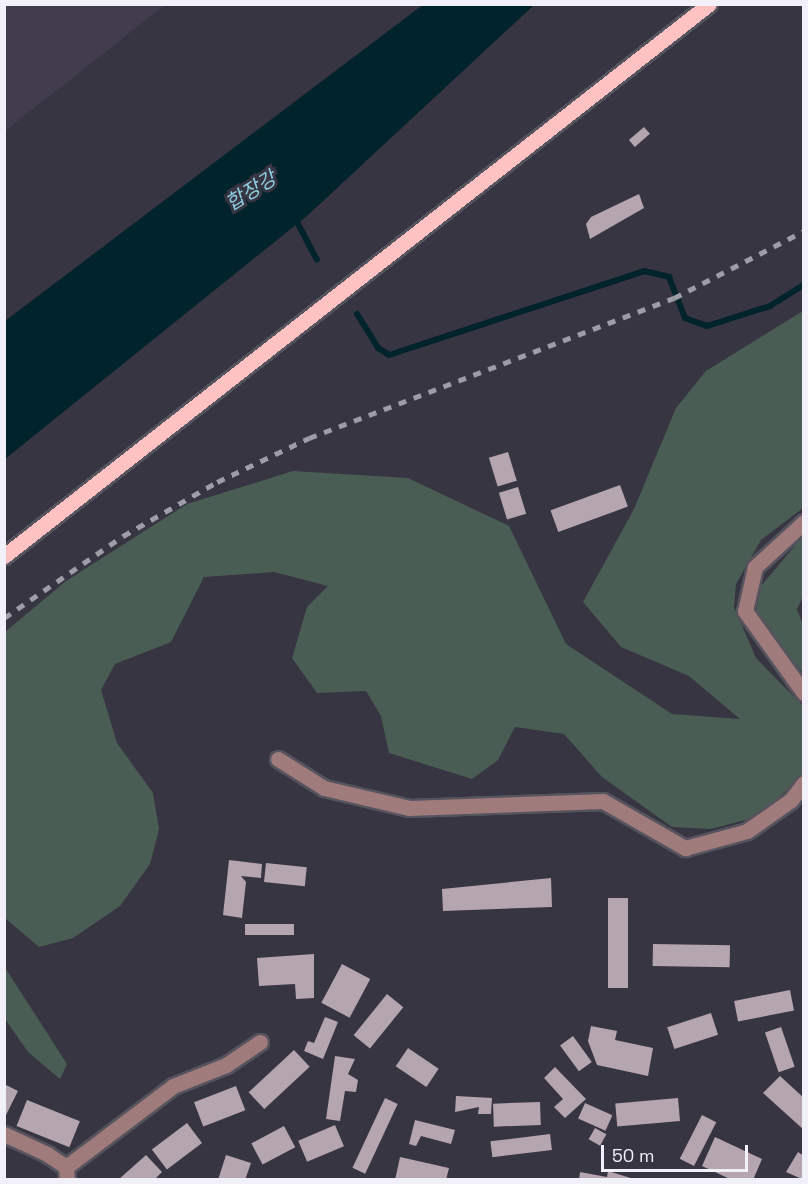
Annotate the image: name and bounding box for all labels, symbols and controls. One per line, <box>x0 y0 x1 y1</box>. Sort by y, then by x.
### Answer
water label: 합장강 <box>221 166 281 216</box>
scale bar <box>604 1133 751 1171</box>
text: 50 m <box>612 1144 654 1167</box>

